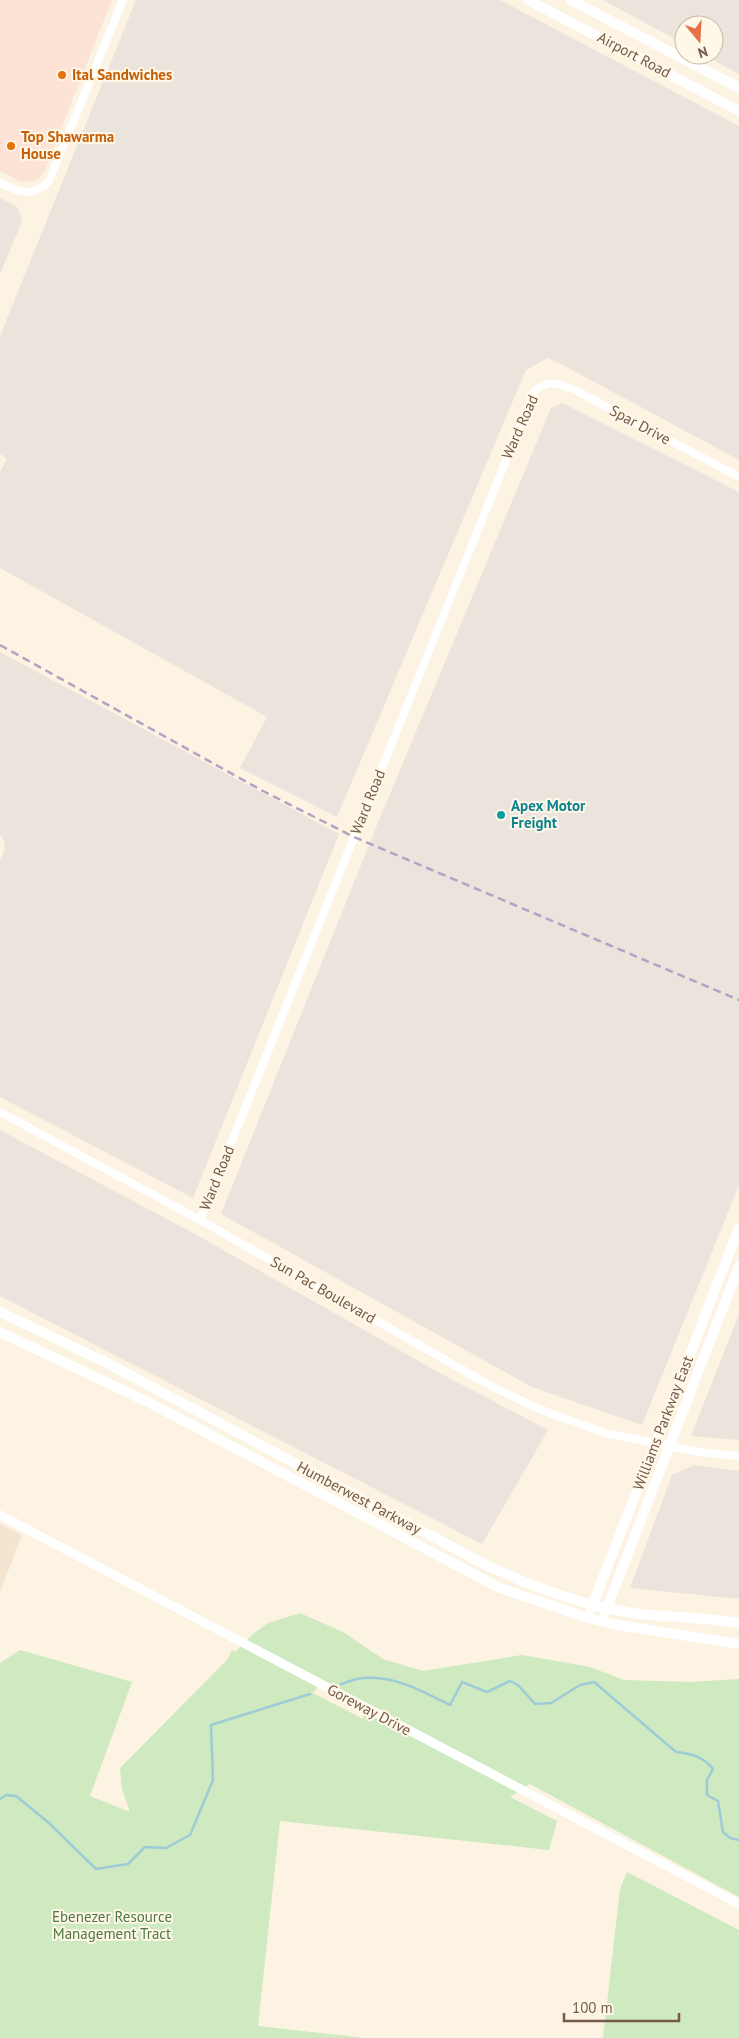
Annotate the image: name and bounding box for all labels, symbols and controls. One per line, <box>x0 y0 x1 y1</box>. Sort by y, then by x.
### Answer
north arrow <box>674 15 724 65</box>
street label: Airport Road <box>594 27 674 82</box>
text: N <box>696 42 710 62</box>
place label: Ital Sandwiches <box>72 65 172 84</box>
marker: Ital Sandwiches <box>56 69 68 81</box>
place label: Top Shawarma House <box>21 127 114 163</box>
marker: Top Shawarma House <box>5 140 17 152</box>
street label: Ward Road <box>497 392 542 462</box>
street label: Spar Drive <box>607 401 674 448</box>
street label: Ward Road <box>346 767 389 837</box>
place label: Apex Motor Freight <box>511 796 586 832</box>
marker: Apex Motor Freight <box>495 809 507 821</box>
street label: Ward Road <box>195 1143 238 1213</box>
street label: Sun Pac Boulevard <box>267 1252 379 1327</box>
street label: Williams Parkway East <box>628 1353 697 1493</box>
street label: Humberwest Parkway <box>294 1457 425 1538</box>
street label: Goreway Drive <box>324 1680 414 1740</box>
park label: Ebenezer Resource Management Tract <box>52 1907 172 1943</box>
scale bar <box>564 1990 679 2022</box>
text: 100 m <box>572 1998 613 2017</box>

